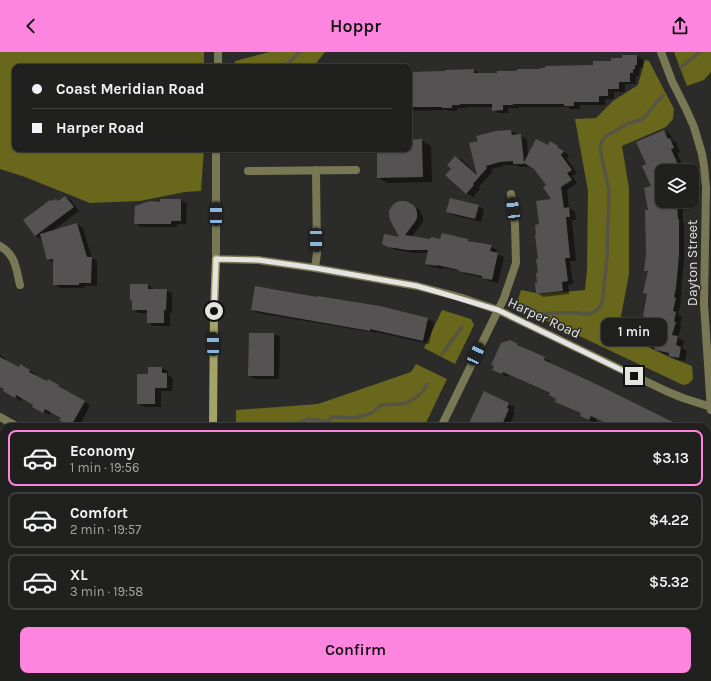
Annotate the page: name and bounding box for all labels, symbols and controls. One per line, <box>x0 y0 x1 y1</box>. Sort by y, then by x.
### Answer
icon: back <box>20 15 42 37</box>
text: Hoppr <box>330 15 381 37</box>
icon: share <box>669 15 691 37</box>
text: Coast Meridian Road <box>56 80 204 98</box>
text: Harper Road <box>56 119 144 137</box>
map controls <box>655 164 699 208</box>
button: layers <box>655 164 699 208</box>
car <box>506 196 520 222</box>
car <box>210 202 222 226</box>
street label: Dayton Street <box>684 220 701 306</box>
car <box>310 228 322 252</box>
street label: Harper Road <box>505 294 583 342</box>
route start <box>205 302 223 320</box>
callout: 1 min <box>601 318 667 346</box>
text: 1 min <box>618 324 650 339</box>
car <box>207 332 219 356</box>
car <box>465 341 487 367</box>
route end <box>625 367 643 385</box>
icon: car <box>22 440 58 476</box>
text: Economy <box>70 442 135 460</box>
text: $3.13 <box>652 449 689 467</box>
text: 1 min · 19:56 <box>70 460 139 475</box>
icon: car <box>22 502 58 538</box>
text: Comfort <box>70 504 128 522</box>
text: $4.22 <box>649 511 689 529</box>
text: 2 min · 19:57 <box>70 522 141 537</box>
icon: car <box>22 564 58 600</box>
text: XL <box>70 566 88 584</box>
text: $5.32 <box>649 573 689 591</box>
text: 3 min · 19:58 <box>70 584 143 599</box>
button: Confirm <box>20 627 691 673</box>

